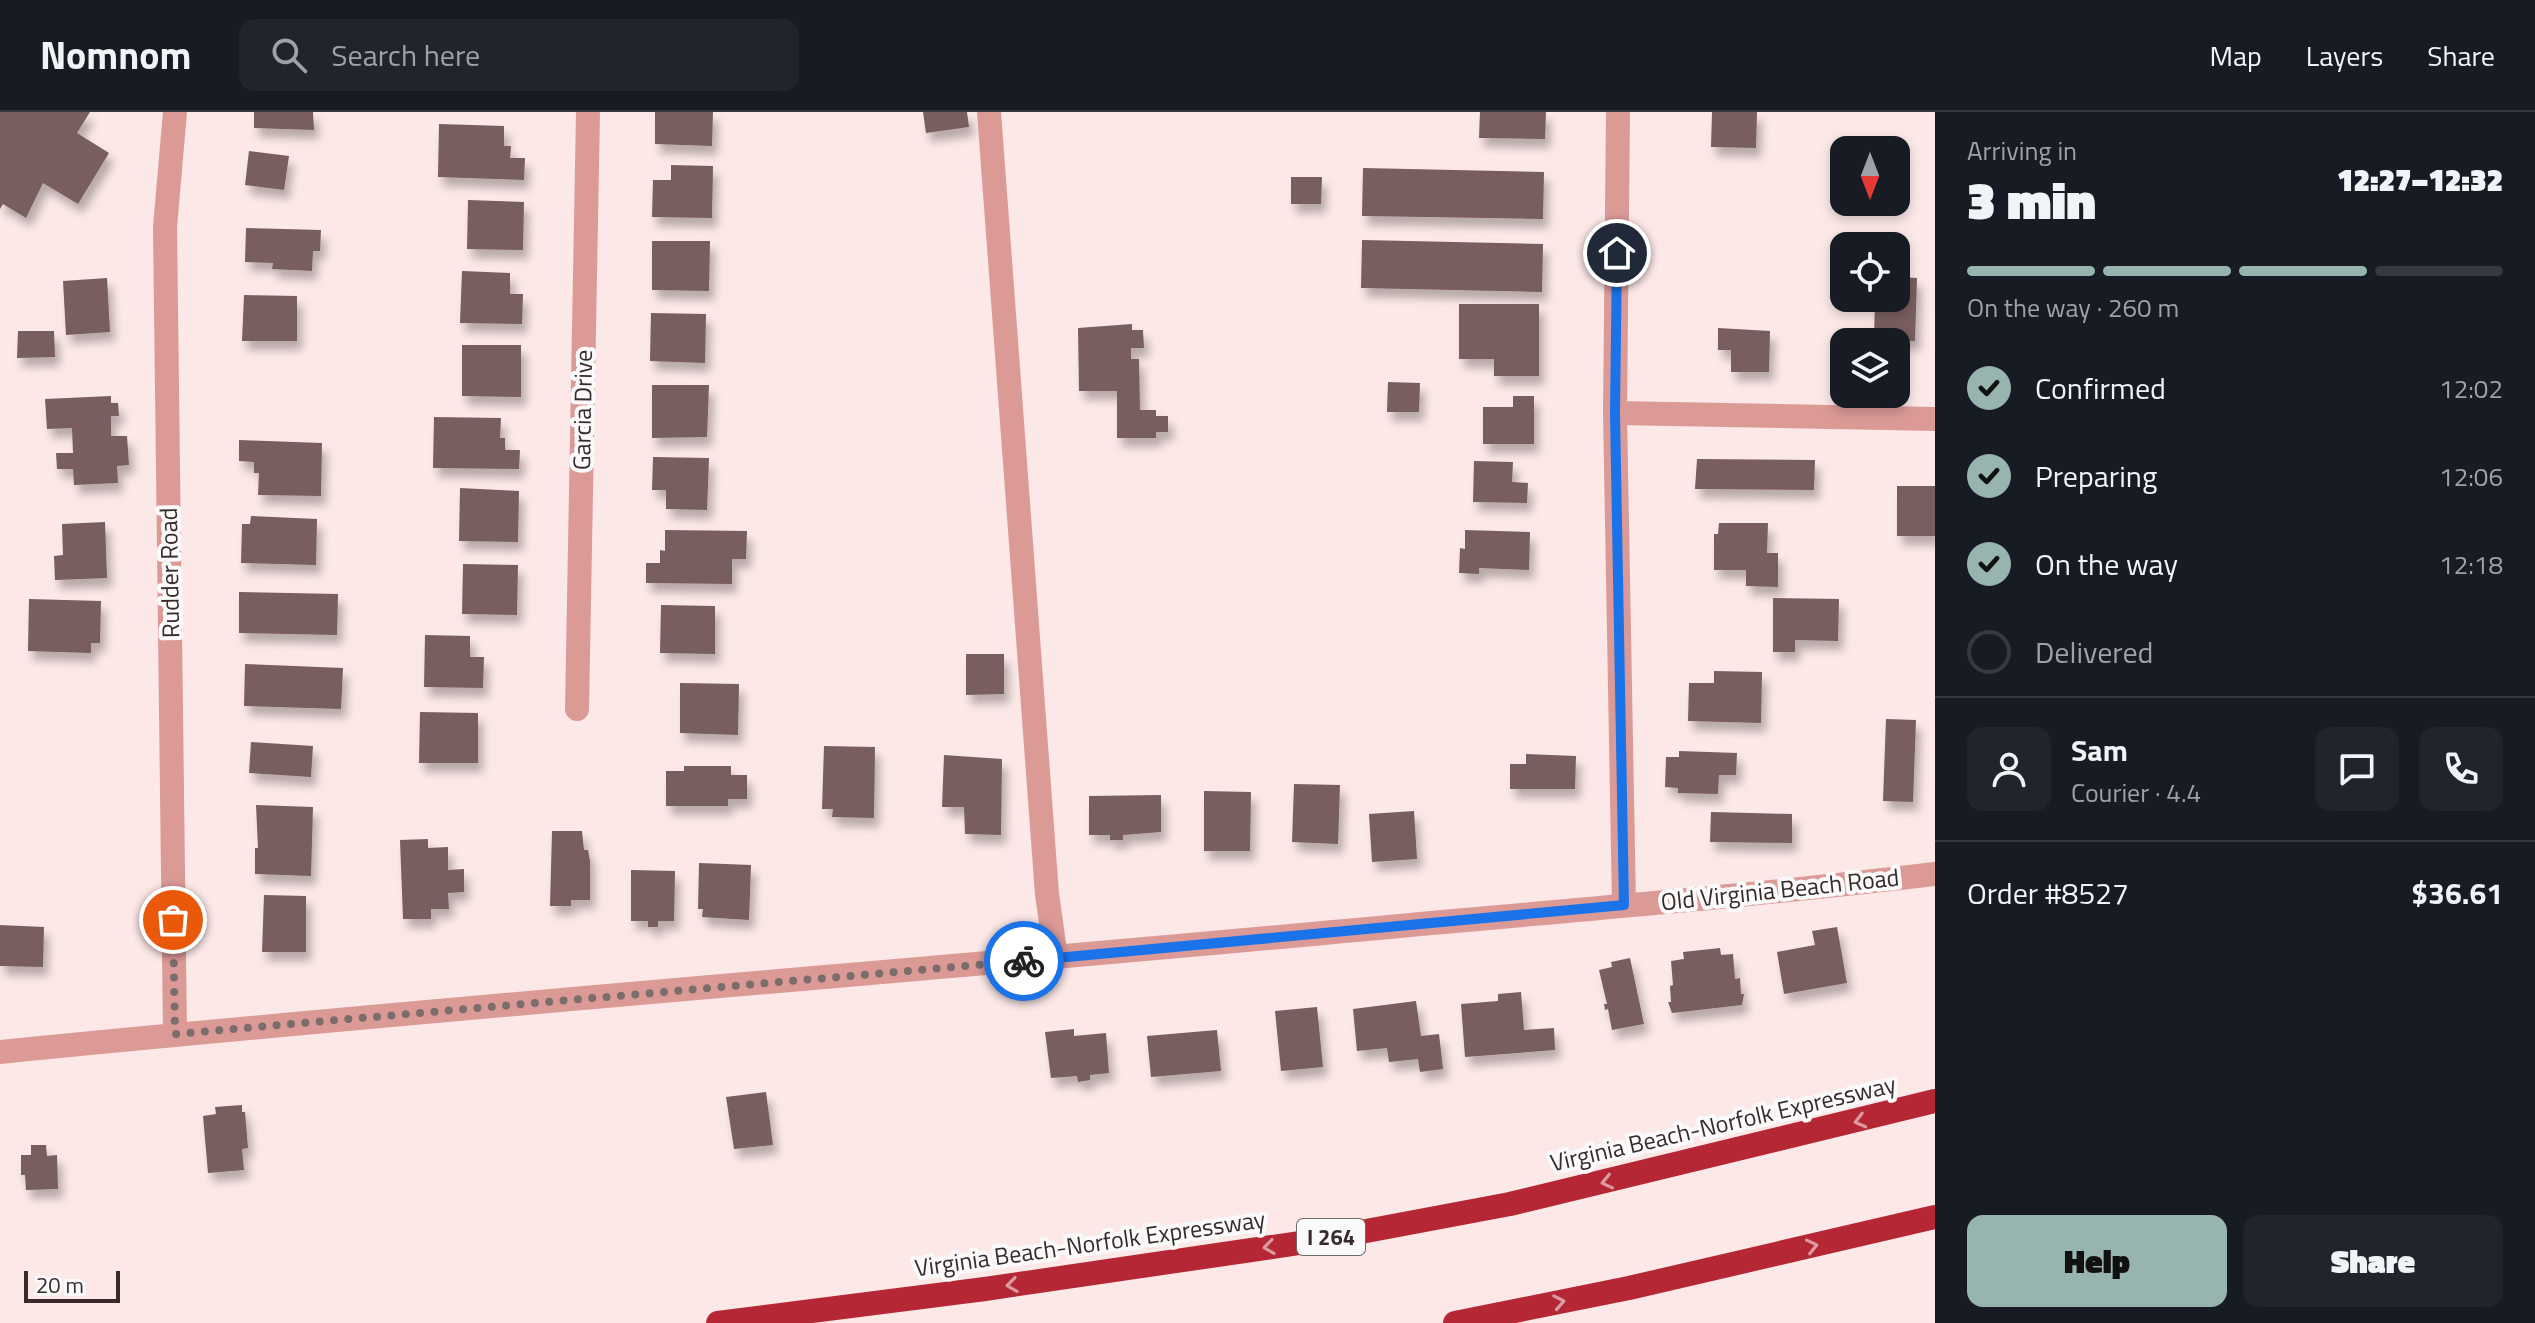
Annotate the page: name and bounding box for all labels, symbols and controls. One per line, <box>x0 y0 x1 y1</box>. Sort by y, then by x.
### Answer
search box <box>239 19 799 91</box>
text: Nomnom <box>40 26 191 84</box>
text: Search here <box>331 32 480 78</box>
icon: search <box>267 33 311 77</box>
text: Map <box>2209 34 2262 77</box>
text: Layers <box>2306 34 2383 77</box>
text: Share <box>2427 34 2495 77</box>
text: Arriving in <box>1967 131 2077 170</box>
north arrow <box>1830 136 1910 216</box>
map controls <box>1830 136 1910 408</box>
text: 12:27–12:32 <box>2337 157 2503 203</box>
text: 3 min <box>1967 160 2096 239</box>
pin <box>1583 219 1651 287</box>
icon: home <box>1595 231 1639 275</box>
button: locate <box>1830 232 1910 312</box>
text: On the way · 260 m <box>1967 288 2179 327</box>
button: layers <box>1830 328 1910 408</box>
street label: Garcia Drive <box>563 349 601 470</box>
text: Confirmed <box>2035 365 2166 411</box>
icon: check <box>1967 366 2011 410</box>
text: 12:02 <box>2439 369 2503 408</box>
text: Preparing <box>2035 453 2157 499</box>
icon: check <box>1967 454 2011 498</box>
text: 12:06 <box>2439 457 2503 496</box>
street label: Rudder Road <box>150 507 188 639</box>
text: On the way <box>2035 541 2178 587</box>
icon: check <box>1967 542 2011 586</box>
text: 12:18 <box>2439 545 2503 584</box>
text: Delivered <box>2035 629 2153 675</box>
button: person <box>1967 727 2051 811</box>
text: Sam <box>2071 727 2128 773</box>
button: chat <box>2315 727 2399 811</box>
button: phone <box>2419 727 2503 811</box>
text: Courier · 4.4 <box>2071 773 2201 812</box>
street label: Old Virginia Beach Road <box>1659 859 1901 919</box>
text: Order #8527 <box>1967 870 2129 916</box>
text: $36.61 <box>2411 870 2503 916</box>
pin <box>139 886 207 954</box>
icon: bag <box>151 898 195 942</box>
courier <box>984 921 1064 1001</box>
icon: bike <box>1002 939 1046 983</box>
street label: Virginia Beach-Norfolk Expressway <box>1546 1066 1900 1180</box>
one-way arrow <box>1853 1112 1867 1129</box>
one-way arrow <box>1600 1173 1614 1190</box>
street label: Virginia Beach-Norfolk Expressway <box>912 1201 1268 1285</box>
button: Help <box>1967 1215 2227 1307</box>
button: Share <box>2243 1215 2503 1307</box>
road number: I 264 <box>1297 1219 1365 1255</box>
one-way arrow <box>1262 1238 1276 1255</box>
one-way arrow <box>1805 1238 1819 1255</box>
scale bar <box>24 1267 120 1303</box>
text: 20 m <box>36 1268 84 1302</box>
one-way arrow <box>1005 1276 1019 1293</box>
one-way arrow <box>1552 1295 1565 1312</box>

